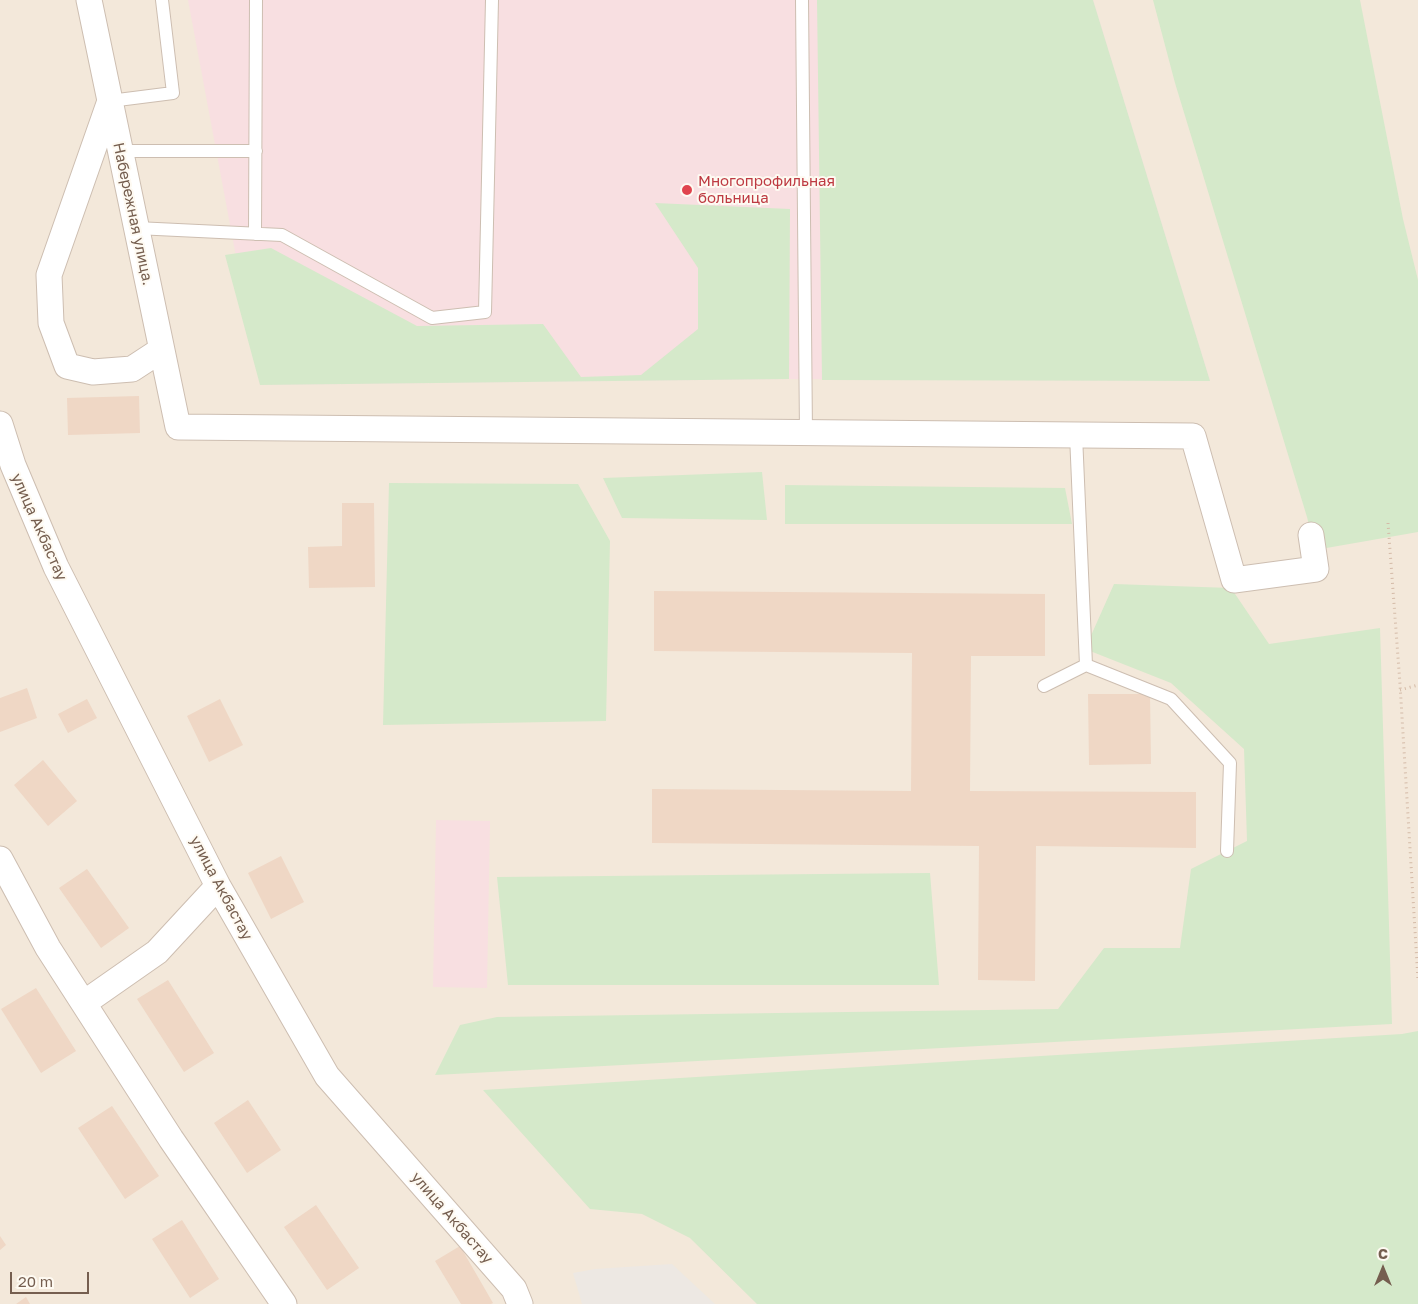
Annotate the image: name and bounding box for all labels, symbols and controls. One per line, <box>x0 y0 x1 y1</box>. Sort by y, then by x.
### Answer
street label: Набережная улица. <box>109 141 157 287</box>
place label: Многопрофильная больница <box>698 172 835 207</box>
marker: Многопрофильная больница <box>680 183 694 197</box>
street label: улица Акбастау <box>7 471 71 583</box>
street label: улица Акбастау <box>186 833 256 943</box>
street label: улица Акбастау <box>407 1169 497 1267</box>
north arrow <box>1358 1244 1408 1294</box>
text: С <box>1378 1245 1388 1262</box>
scale bar <box>12 1262 91 1294</box>
text: 20 m <box>18 1272 53 1290</box>

